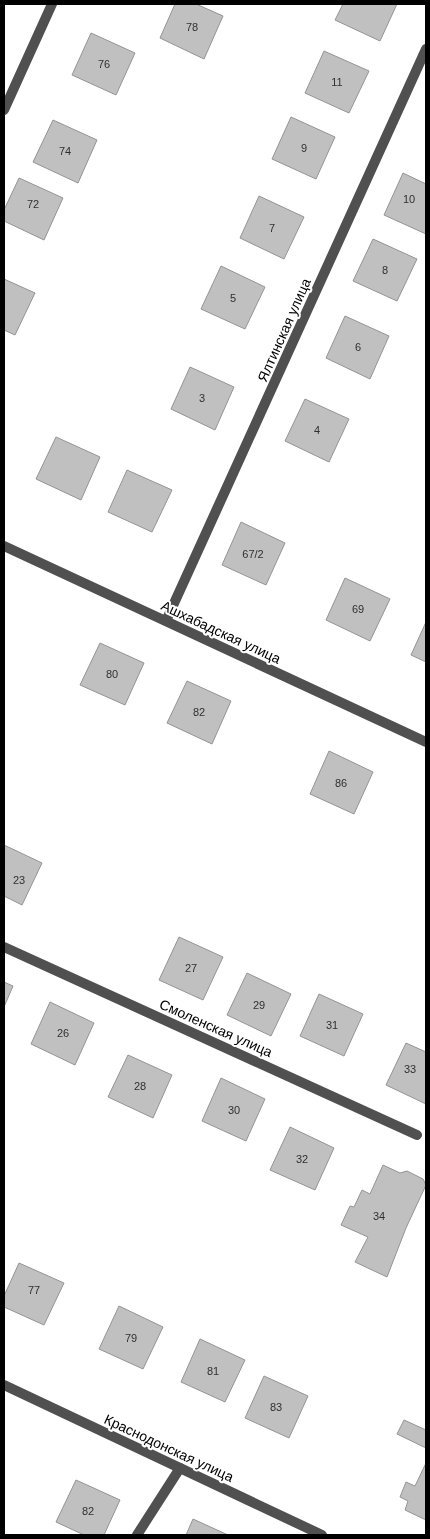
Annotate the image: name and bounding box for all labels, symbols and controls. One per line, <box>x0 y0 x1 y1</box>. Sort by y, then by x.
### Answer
house number: 78 <box>186 21 198 33</box>
house number: 76 <box>98 58 110 70</box>
house number: 11 <box>331 76 343 88</box>
house number: 9 <box>301 142 307 154</box>
house number: 74 <box>59 145 71 157</box>
house number: 10 <box>403 193 415 205</box>
house number: 72 <box>27 198 39 210</box>
house number: 7 <box>269 222 275 234</box>
house number: 8 <box>382 264 388 276</box>
street label: Ялтинская улица <box>254 276 314 384</box>
house number: 5 <box>230 292 236 304</box>
house number: 6 <box>355 341 361 353</box>
house number: 3 <box>199 392 205 404</box>
house number: 4 <box>314 424 320 436</box>
house number: 67/2 <box>242 548 264 560</box>
street label: Ашхабадская улица <box>159 597 283 667</box>
house number: 69 <box>352 603 364 615</box>
house number: 80 <box>106 668 118 680</box>
house number: 82 <box>193 706 205 718</box>
house number: 86 <box>335 777 347 789</box>
house number: 23 <box>13 874 25 886</box>
house number: 27 <box>185 962 197 974</box>
street label: Смоленская улица <box>157 996 275 1060</box>
house number: 29 <box>253 999 265 1011</box>
house number: 31 <box>326 1019 338 1031</box>
house number: 26 <box>57 1027 69 1039</box>
house number: 33 <box>404 1063 416 1075</box>
house number: 28 <box>134 1080 146 1092</box>
house number: 30 <box>228 1104 240 1116</box>
house number: 32 <box>296 1153 308 1165</box>
house number: 34 <box>373 1210 385 1222</box>
house number: 77 <box>28 1284 40 1296</box>
house number: 79 <box>125 1332 137 1344</box>
house number: 81 <box>207 1365 219 1377</box>
house number: 83 <box>270 1401 282 1413</box>
street label: Краснодонская улица <box>102 1411 236 1485</box>
house number: 82 <box>82 1505 94 1517</box>

